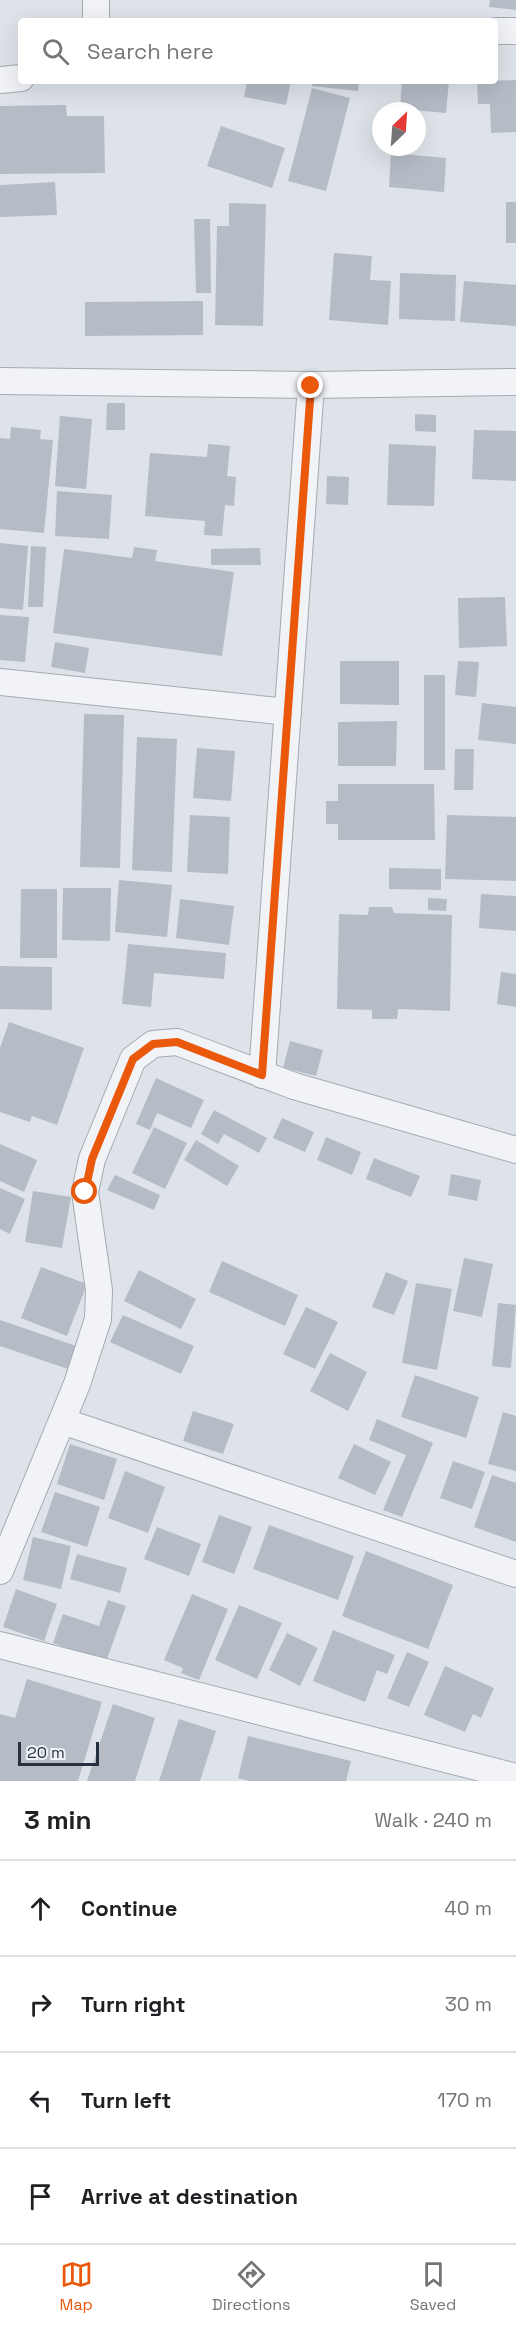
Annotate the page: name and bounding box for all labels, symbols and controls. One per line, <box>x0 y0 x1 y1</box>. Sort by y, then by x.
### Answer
search box <box>18 18 498 84</box>
icon: search <box>39 35 72 68</box>
text: Search here <box>87 37 214 65</box>
north arrow <box>372 102 426 156</box>
route end <box>297 372 323 398</box>
route start <box>71 1178 97 1204</box>
scale bar <box>18 1739 99 1766</box>
text: 20 m <box>27 1742 65 1763</box>
text: 3 min <box>24 1803 92 1837</box>
text: Walk · 240 m <box>374 1807 492 1833</box>
icon: ahead <box>24 1892 57 1925</box>
text: Continue <box>81 1894 177 1922</box>
text: 40 m <box>444 1895 492 1921</box>
icon: right <box>24 1988 57 2021</box>
text: Turn right <box>81 1990 186 2018</box>
text: 30 m <box>445 1991 492 2017</box>
icon: left <box>24 2084 57 2117</box>
text: Turn left <box>81 2086 171 2114</box>
text: 170 m <box>437 2087 492 2113</box>
icon: arrive <box>24 2180 57 2213</box>
text: Arrive at destination <box>81 2182 298 2210</box>
tab: Map <box>60 2258 93 2315</box>
tab: Directions <box>212 2258 291 2315</box>
tab: Saved <box>410 2258 456 2315</box>

